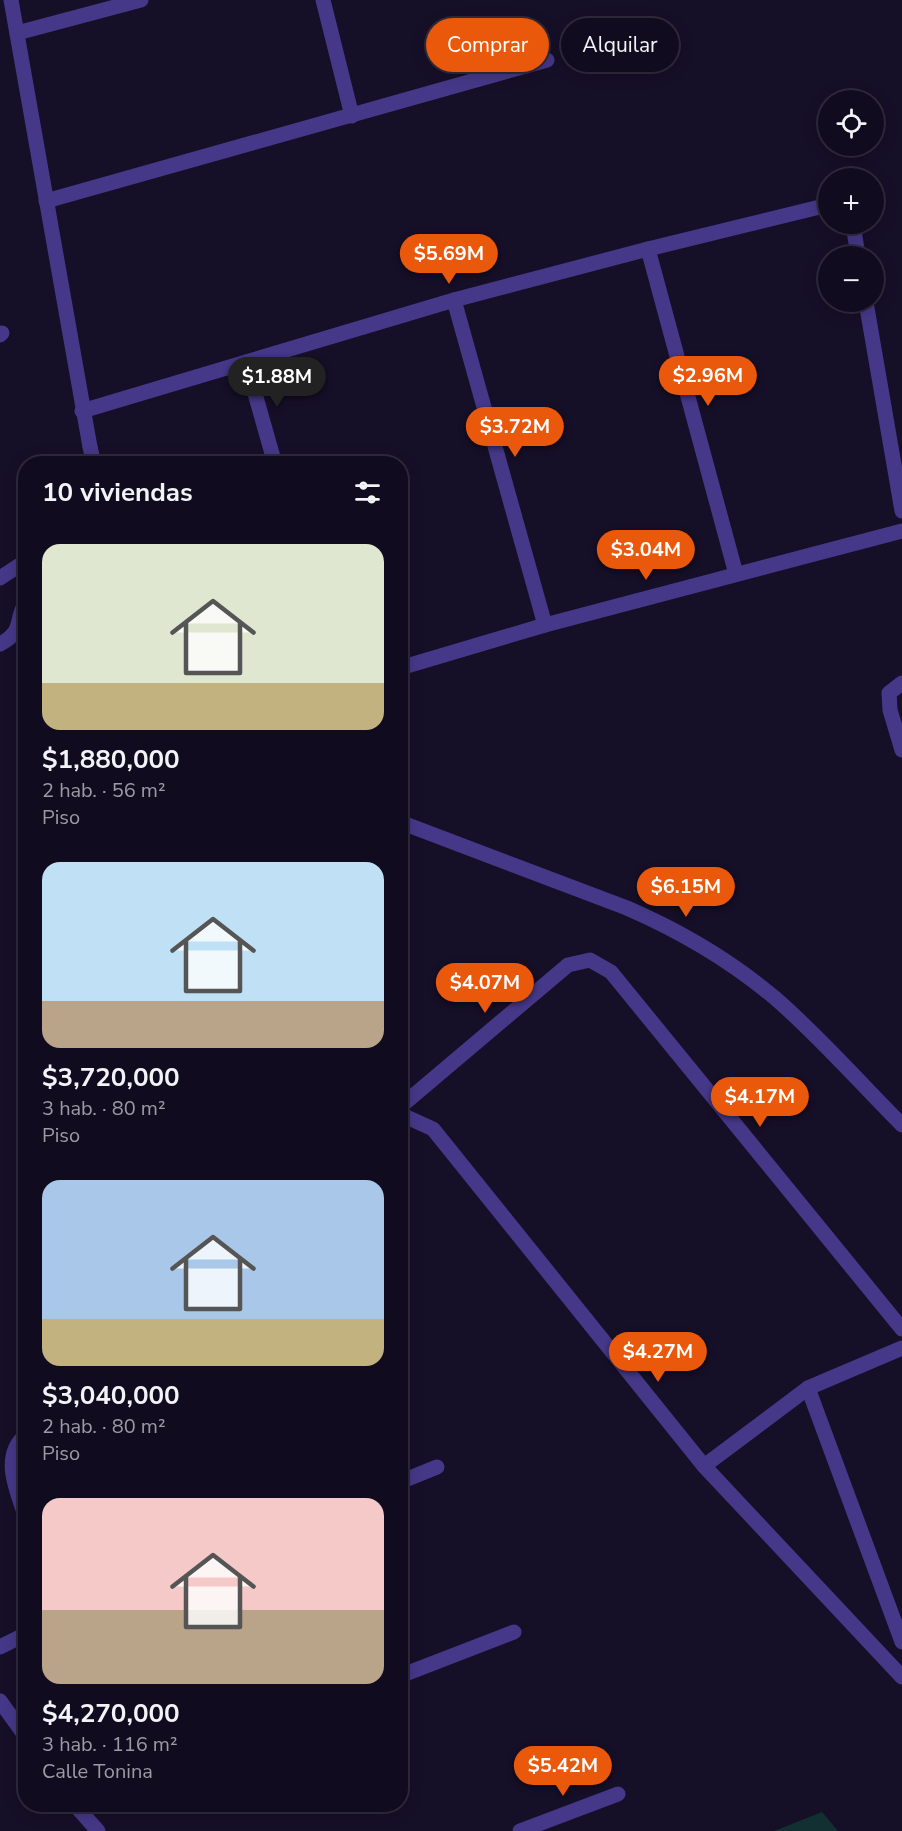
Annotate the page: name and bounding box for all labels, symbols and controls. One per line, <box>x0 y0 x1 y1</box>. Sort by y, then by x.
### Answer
chip: Comprar <box>426 18 549 72</box>
chip: Alquilar <box>561 18 679 72</box>
map controls <box>818 90 884 312</box>
button: locate <box>818 90 884 156</box>
button: + <box>818 168 884 234</box>
pin: $5.69M <box>400 234 498 285</box>
text: $5.69M <box>414 240 484 267</box>
button: − <box>818 246 884 312</box>
pin: $2.96M <box>659 356 757 407</box>
pin: $1.88M <box>228 357 326 408</box>
text: $2.96M <box>673 362 743 389</box>
text: $1.88M <box>242 363 312 390</box>
pin: $3.72M <box>466 407 564 458</box>
text: $3.72M <box>480 413 550 440</box>
text: 10 viviendas <box>42 475 193 510</box>
icon: filters <box>351 476 384 509</box>
pin: $3.04M <box>597 530 695 581</box>
text: $3.04M <box>611 536 681 563</box>
icon: home <box>159 583 267 691</box>
text: $1,880,000 <box>42 742 180 777</box>
text: 2 hab. · 56 m² <box>42 777 166 804</box>
text: Piso <box>42 804 80 831</box>
pin: $6.15M <box>637 867 735 918</box>
text: $6.15M <box>651 873 721 900</box>
icon: home <box>159 901 267 1009</box>
pin: $4.07M <box>436 963 534 1014</box>
text: $4.07M <box>450 969 520 996</box>
text: $3,720,000 <box>42 1060 180 1095</box>
pin: $4.17M <box>711 1077 809 1128</box>
text: $4.17M <box>725 1083 795 1110</box>
text: 3 hab. · 80 m² <box>42 1095 166 1122</box>
text: Piso <box>42 1122 80 1149</box>
icon: home <box>159 1219 267 1327</box>
pin: $4.27M <box>609 1332 707 1383</box>
text: $4.27M <box>623 1338 693 1365</box>
text: $3,040,000 <box>42 1378 180 1413</box>
text: 2 hab. · 80 m² <box>42 1413 166 1440</box>
text: Piso <box>42 1440 80 1467</box>
icon: home <box>159 1537 267 1645</box>
text: $4,270,000 <box>42 1696 180 1731</box>
text: 3 hab. · 116 m² <box>42 1731 178 1758</box>
pin: $5.42M <box>514 1746 612 1797</box>
text: $5.42M <box>528 1752 598 1779</box>
text: Calle Tonina <box>42 1758 153 1785</box>

